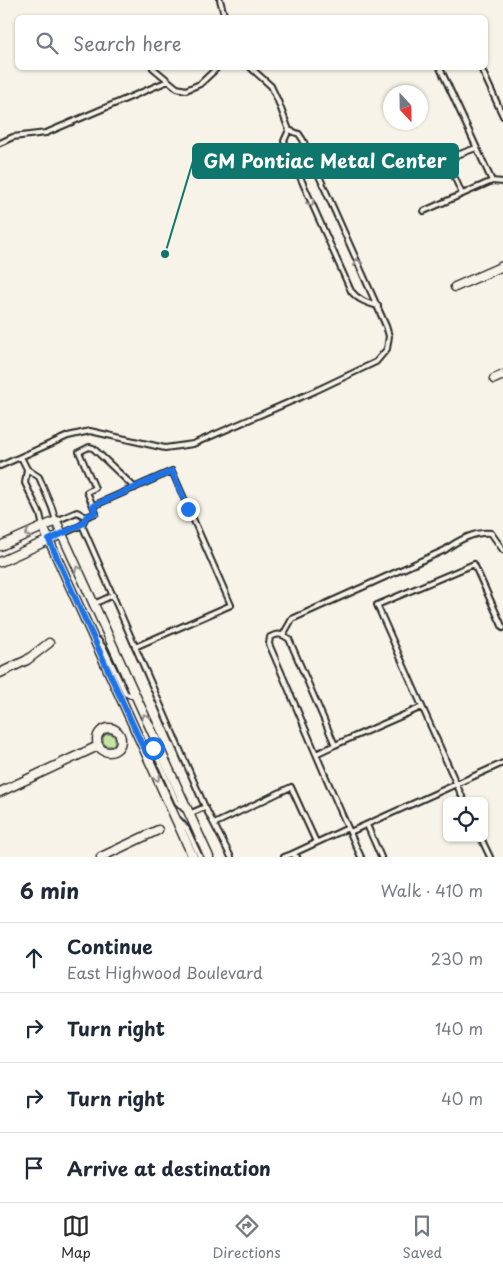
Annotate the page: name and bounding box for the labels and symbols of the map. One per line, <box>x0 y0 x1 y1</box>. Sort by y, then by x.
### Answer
north arrow <box>383 85 428 130</box>
callout: GM Pontiac Metal Center <box>193 144 458 178</box>
text: GM Pontiac Metal Center <box>204 146 447 174</box>
one-way arrow <box>305 198 316 207</box>
one-way arrow <box>353 258 364 267</box>
route end <box>177 498 200 521</box>
one-way arrow <box>24 527 33 538</box>
one-way arrow <box>74 565 84 574</box>
one-way arrow <box>141 713 152 722</box>
route start <box>142 737 165 760</box>
one-way arrow <box>151 773 162 782</box>

